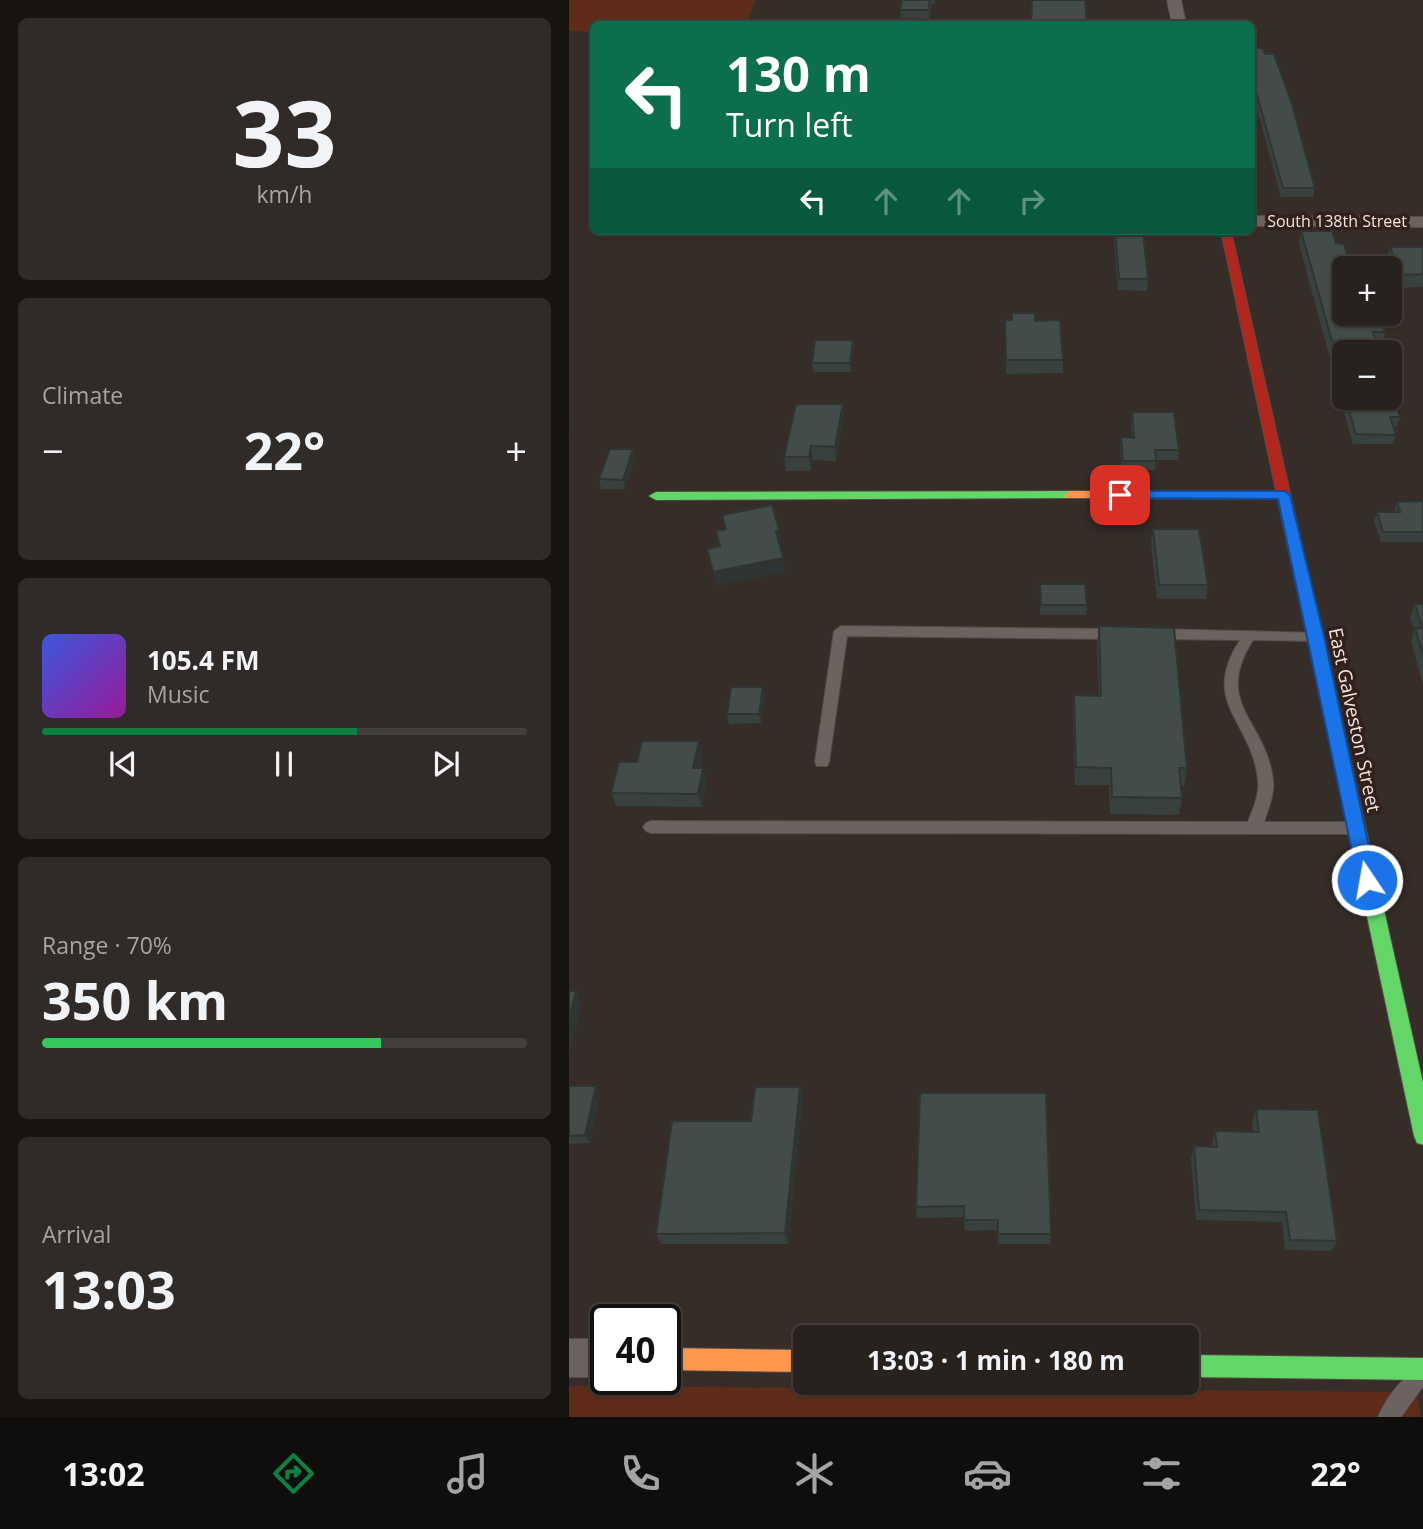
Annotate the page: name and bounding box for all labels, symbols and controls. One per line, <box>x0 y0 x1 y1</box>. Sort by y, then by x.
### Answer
text: 130 m <box>726 40 871 106</box>
icon: left <box>611 49 702 140</box>
text: 33 <box>232 70 337 194</box>
text: Turn left <box>726 103 852 146</box>
text: km/h <box>257 178 312 210</box>
icon: left <box>794 182 832 220</box>
icon: ahead <box>867 182 905 220</box>
icon: ahead <box>940 182 978 220</box>
icon: right <box>1013 182 1051 220</box>
street label: South 138th Street <box>1267 210 1407 232</box>
map controls <box>1332 256 1402 410</box>
button: + <box>1332 256 1402 326</box>
button: − <box>1332 340 1402 410</box>
text: Climate <box>42 379 123 411</box>
text: 22° <box>244 414 325 485</box>
text: − <box>42 424 64 476</box>
text: + <box>505 424 527 476</box>
pin <box>1090 465 1150 525</box>
icon: arrive <box>1101 476 1139 514</box>
street label: East Galveston Street <box>1323 625 1387 815</box>
text: 105.4 FM <box>147 642 259 678</box>
text: Music <box>147 678 210 710</box>
icon: previous <box>104 745 142 783</box>
icon: pause <box>265 745 303 783</box>
icon: next <box>427 745 465 783</box>
position arrow <box>1330 843 1404 917</box>
text: Range · 70% <box>42 929 172 961</box>
text: 350 km <box>42 964 228 1035</box>
text: Arrival <box>42 1218 111 1250</box>
text: 13:03 <box>42 1253 176 1324</box>
speed limit sign: 40 <box>590 1304 681 1395</box>
text: 13:03 · 1 min · 180 m <box>867 1342 1125 1378</box>
icon: directions <box>269 1449 318 1498</box>
icon: music <box>443 1449 492 1498</box>
icon: phone <box>616 1449 665 1498</box>
icon: climate <box>790 1449 839 1498</box>
icon: car <box>963 1449 1012 1498</box>
icon: filters <box>1137 1449 1186 1498</box>
text: 13:02 <box>62 1452 145 1495</box>
text: 22° <box>1310 1452 1361 1495</box>

